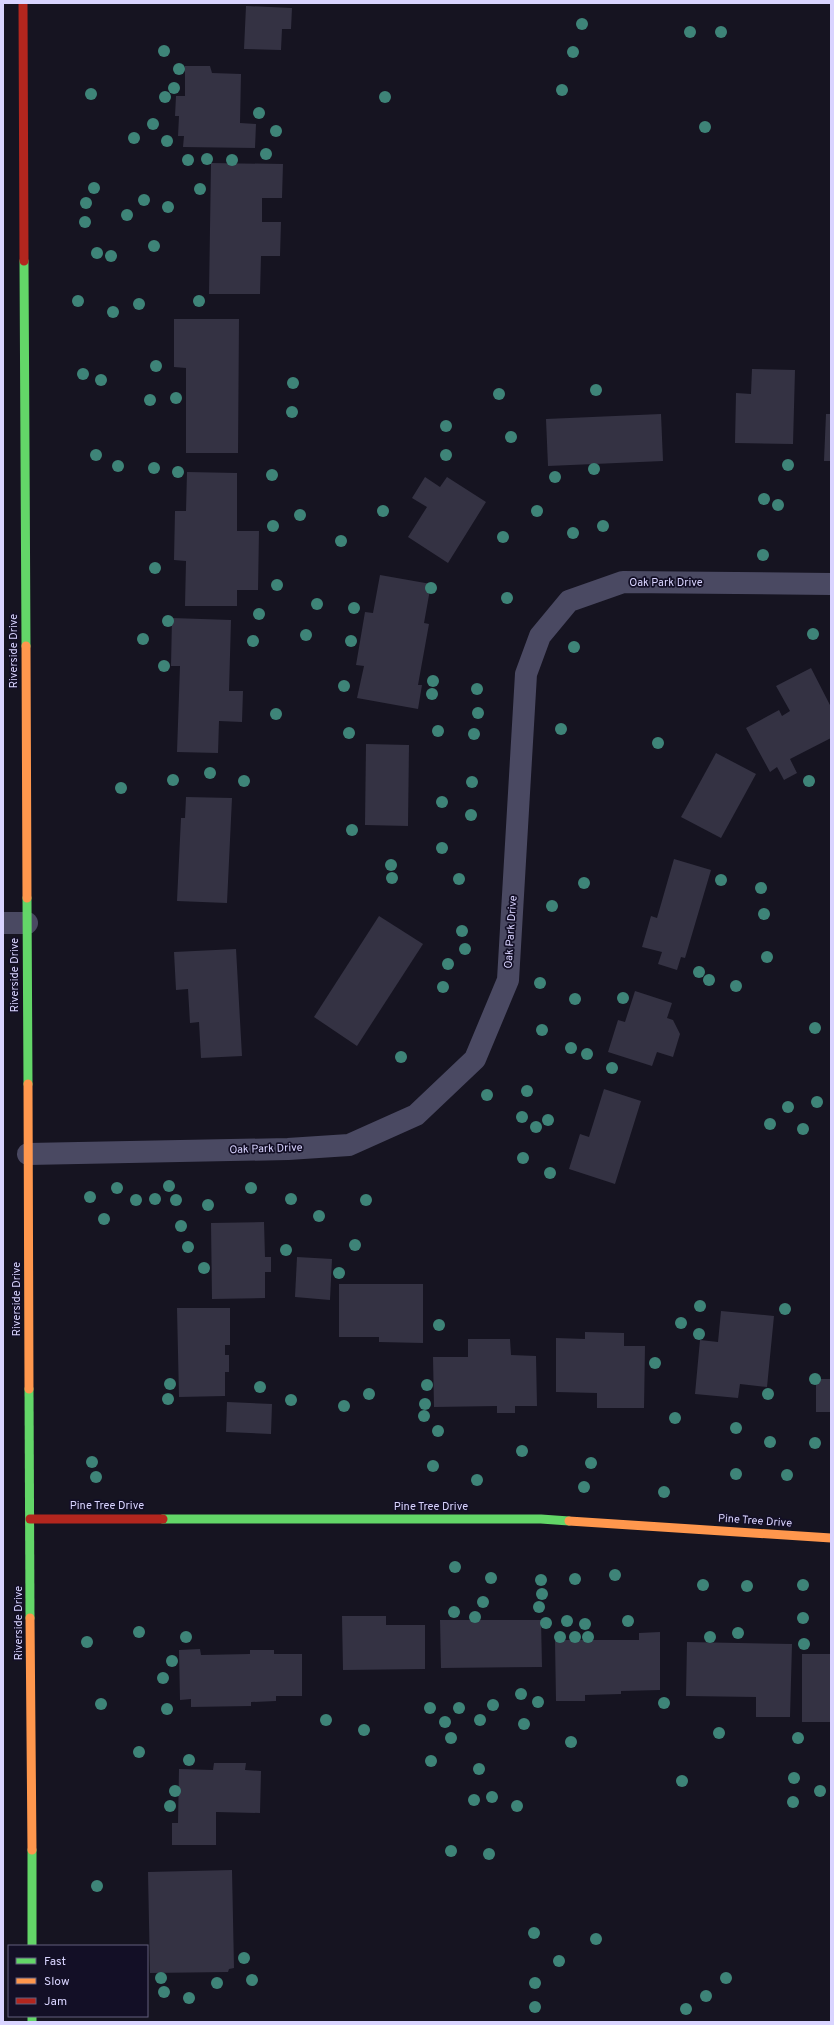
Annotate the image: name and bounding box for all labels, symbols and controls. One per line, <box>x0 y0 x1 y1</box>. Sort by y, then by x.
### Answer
street label: Oak Park Drive <box>629 576 703 590</box>
street label: Riverside Drive <box>7 614 21 688</box>
street label: Oak Park Drive <box>501 895 521 969</box>
street label: Riverside Drive <box>8 938 22 1012</box>
street label: Oak Park Drive <box>229 1141 303 1157</box>
street label: Riverside Drive <box>10 1262 24 1336</box>
street label: Pine Tree Drive <box>70 1499 144 1513</box>
street label: Pine Tree Drive <box>394 1500 468 1514</box>
street label: Pine Tree Drive <box>717 1511 793 1531</box>
street label: Riverside Drive <box>12 1586 26 1660</box>
legend <box>8 1945 148 2017</box>
text: Fast <box>44 1954 66 1970</box>
text: Slow <box>44 1974 70 1990</box>
text: Jam <box>44 1994 67 2010</box>

